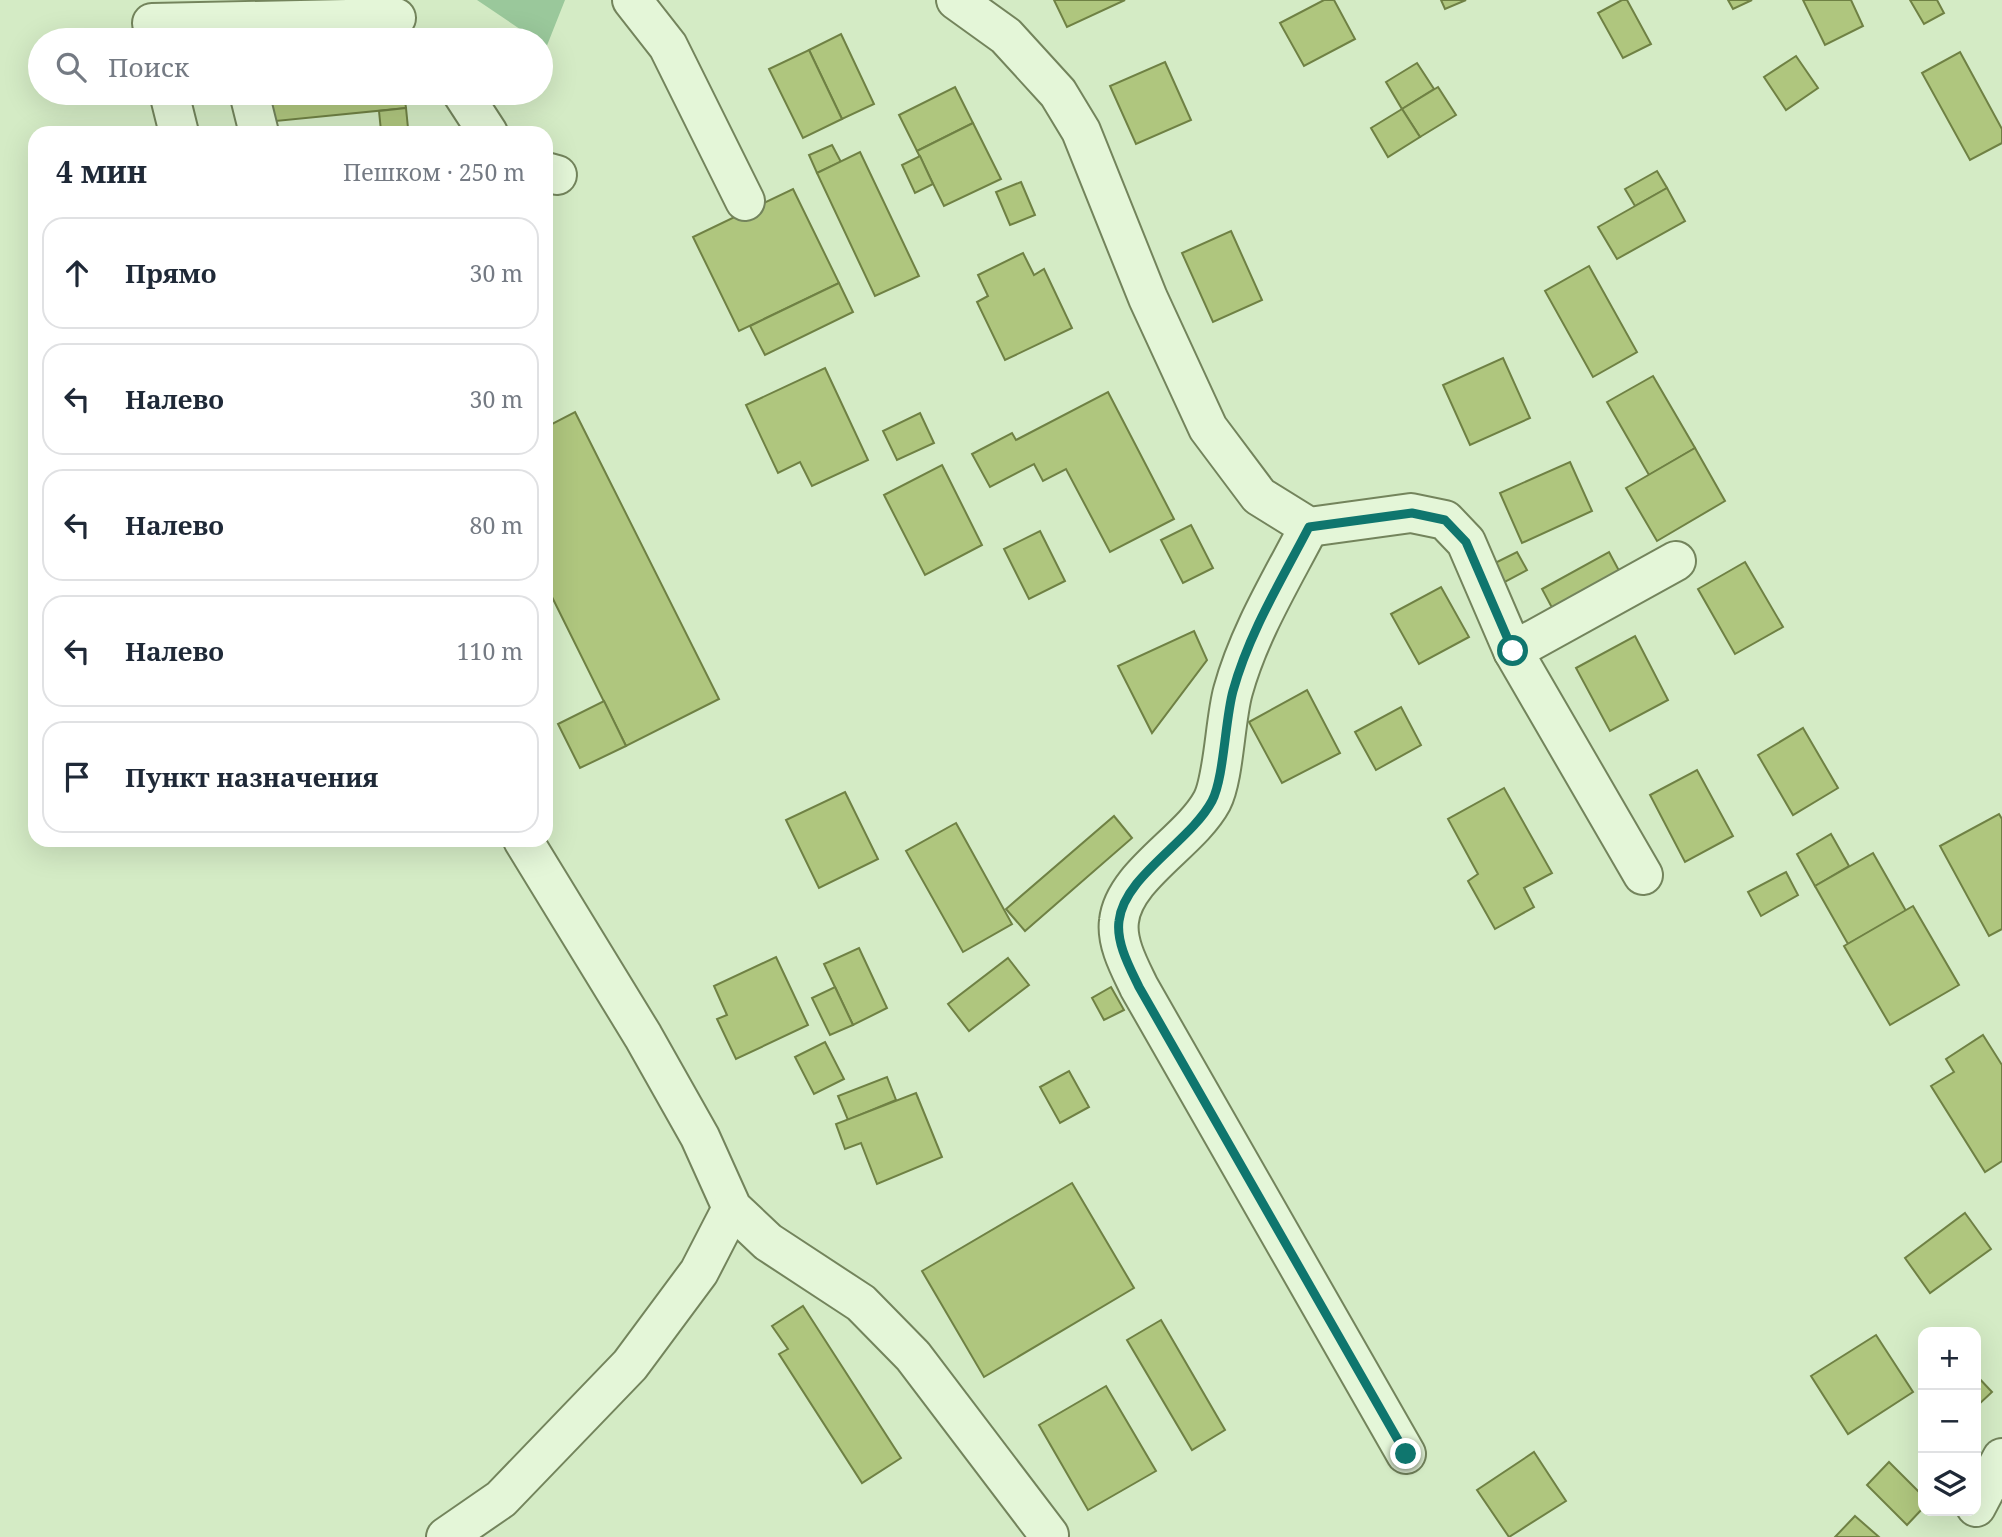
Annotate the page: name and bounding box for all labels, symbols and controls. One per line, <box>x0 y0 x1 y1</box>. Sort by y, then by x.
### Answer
search box <box>28 28 553 105</box>
icon: search <box>52 48 90 86</box>
text: Поиск <box>108 49 189 85</box>
text: 4 мин <box>56 151 147 192</box>
text: Пешком · 250 m <box>343 156 525 188</box>
icon: ahead <box>58 254 96 292</box>
text: Прямо <box>125 255 216 291</box>
text: 30 m <box>470 257 523 289</box>
icon: left <box>58 380 96 418</box>
text: Налево <box>125 381 224 417</box>
text: 30 m <box>470 383 523 415</box>
icon: left <box>58 506 96 544</box>
text: Налево <box>125 507 224 543</box>
text: 80 m <box>470 509 523 541</box>
icon: left <box>58 632 96 670</box>
text: Налево <box>125 633 224 669</box>
text: 110 m <box>457 635 523 667</box>
route start <box>1497 635 1528 666</box>
icon: arrive <box>58 758 96 796</box>
text: Пункт назначения <box>125 759 378 795</box>
map controls <box>1918 1327 1981 1516</box>
button: + <box>1918 1327 1981 1390</box>
button: − <box>1918 1390 1981 1453</box>
route end <box>1390 1438 1421 1469</box>
button: layers <box>1918 1453 1981 1516</box>

